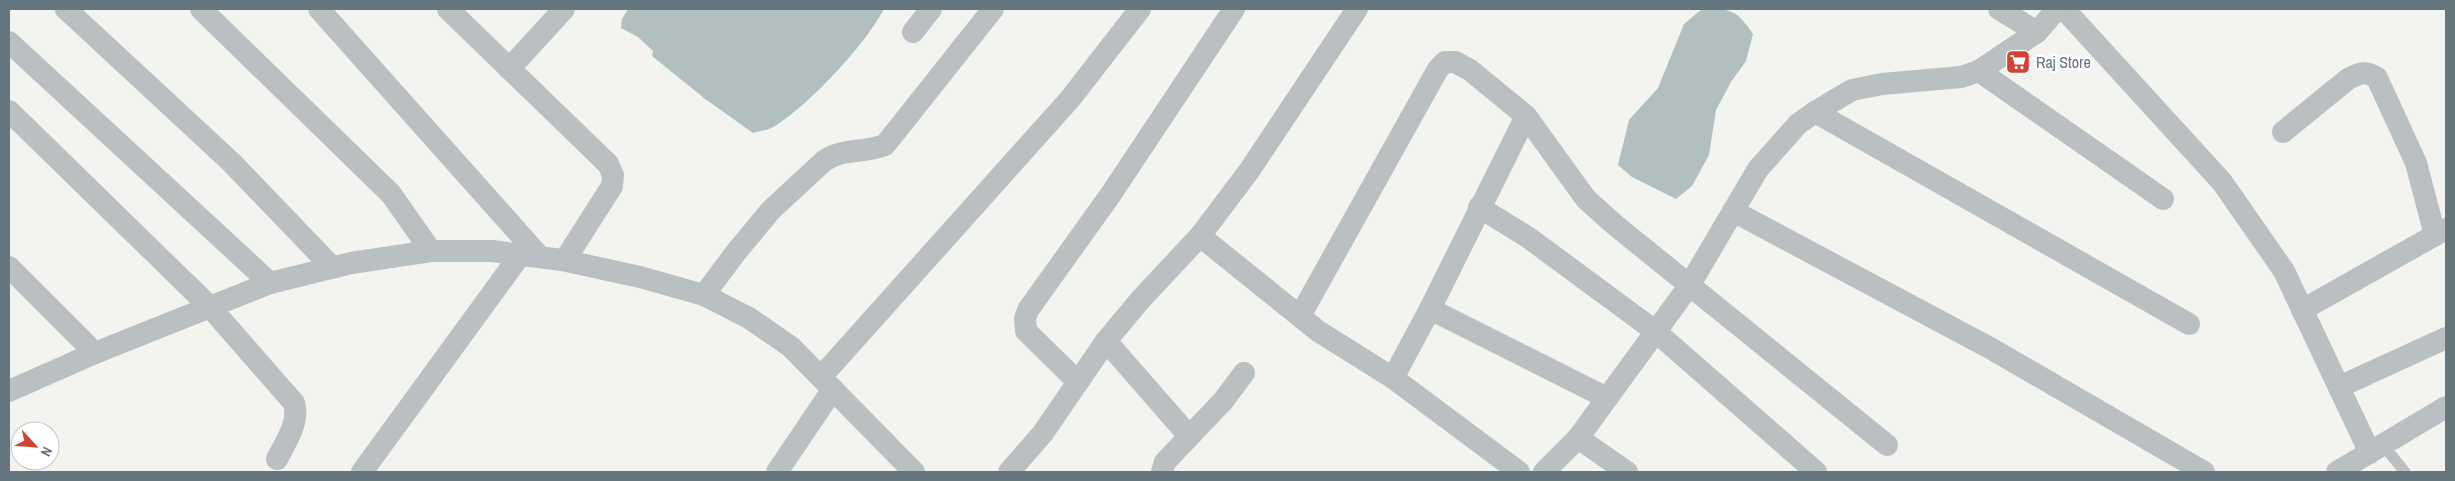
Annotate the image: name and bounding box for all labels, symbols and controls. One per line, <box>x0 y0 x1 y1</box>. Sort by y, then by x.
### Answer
supermarket icon: Raj Store <box>2005 49 2031 75</box>
place label: Raj Store <box>2036 51 2091 73</box>
north arrow <box>10 421 60 471</box>
text: N <box>37 444 57 459</box>

